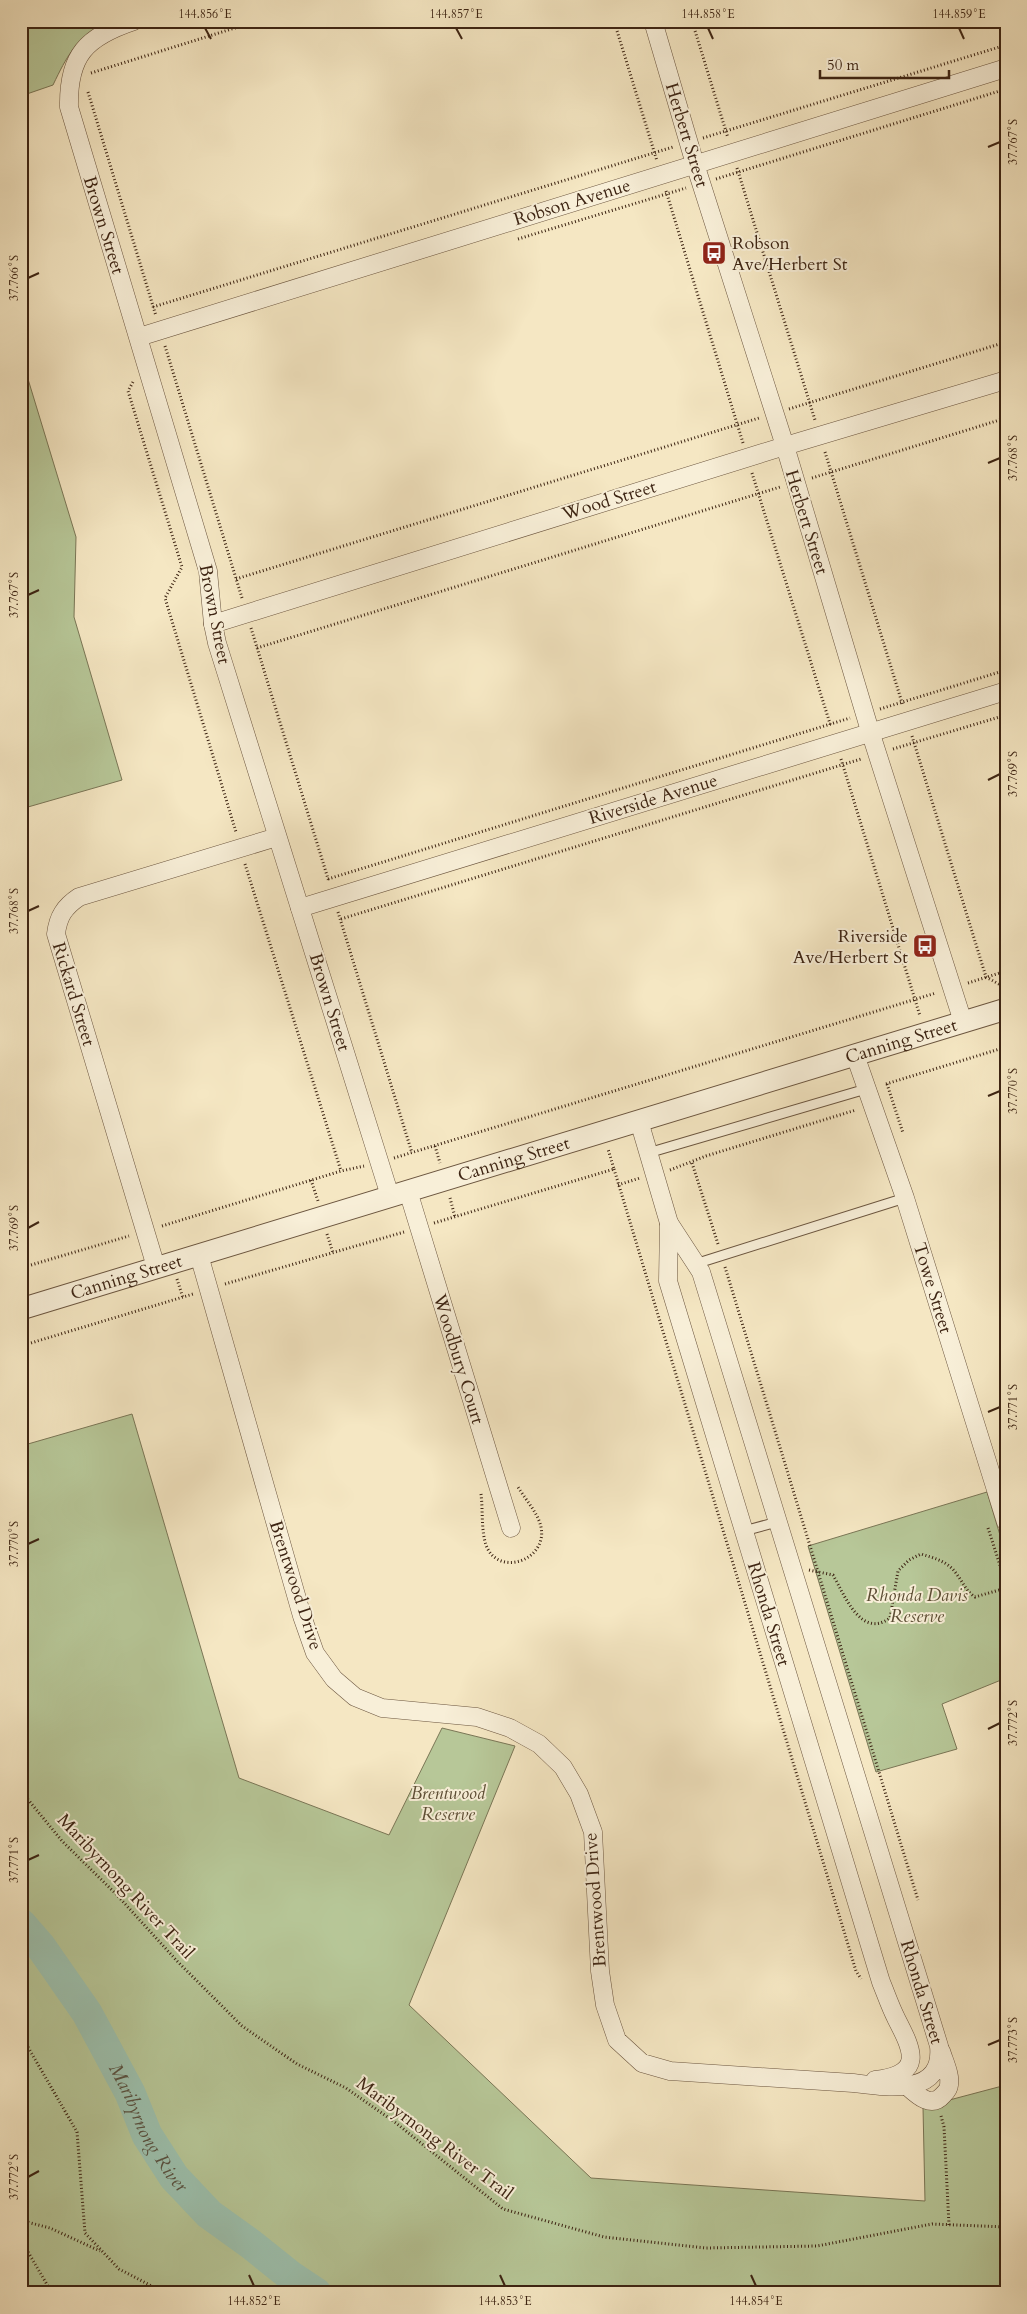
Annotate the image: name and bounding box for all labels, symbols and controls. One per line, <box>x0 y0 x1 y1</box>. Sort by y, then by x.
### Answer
text: 144.856°E <box>178 6 232 22</box>
text: 144.857°E <box>429 6 483 22</box>
text: 144.858°E <box>681 6 735 22</box>
text: 144.859°E <box>932 6 986 22</box>
scale bar <box>820 48 948 80</box>
text: 50 m <box>827 55 859 75</box>
street label: Herbert Street <box>659 80 714 191</box>
text: 37.767°S <box>1005 119 1021 165</box>
street label: Brown Street <box>77 173 130 278</box>
street label: Robson Avenue <box>511 173 634 232</box>
place label: Robson Ave/Herbert St <box>732 231 848 277</box>
bus stop icon: Robson Ave/Herbert St <box>701 240 727 266</box>
text: 37.766°S <box>6 255 22 301</box>
text: 37.768°S <box>1005 435 1021 481</box>
street label: Herbert Street <box>779 467 834 578</box>
street label: Wood Street <box>558 474 660 527</box>
street label: Brown Street <box>193 562 237 667</box>
text: 37.767°S <box>6 572 22 618</box>
text: 37.769°S <box>1005 751 1021 797</box>
street label: Riverside Avenue <box>586 768 721 831</box>
text: 37.768°S <box>6 888 22 934</box>
place label: Riverside Ave/Herbert St <box>793 924 908 970</box>
bus stop icon: Riverside Ave/Herbert St <box>912 933 938 959</box>
street label: Rickard Street <box>46 939 101 1049</box>
street label: Brown Street <box>303 950 356 1055</box>
street label: Canning Street <box>842 1013 960 1070</box>
text: 37.770°S <box>1005 1068 1021 1114</box>
street label: Canning Street <box>455 1131 573 1188</box>
text: 37.769°S <box>6 1205 22 1251</box>
street label: Towe Street <box>907 1240 958 1337</box>
street label: Canning Street <box>67 1249 186 1306</box>
street label: Woodbury Court <box>427 1290 490 1428</box>
text: 37.771°S <box>1005 1384 1021 1430</box>
street label: Brentwood Drive <box>263 1517 328 1653</box>
text: 37.770°S <box>6 1521 22 1567</box>
street label: Rhonda Street <box>741 1559 796 1670</box>
park label: Rhonda Davis Reserve <box>866 1583 968 1629</box>
text: 37.772°S <box>1005 1700 1021 1746</box>
park label: Brentwood Reserve <box>411 1781 487 1827</box>
street label: Maribyrnong River Trail <box>51 1808 200 1965</box>
street label: Brentwood Drive <box>578 1832 613 1968</box>
text: 37.771°S <box>6 1837 22 1883</box>
street label: Rhonda Street <box>894 1937 949 2048</box>
text: 37.773°S <box>1005 2017 1021 2063</box>
water label: Maribyrnong River <box>102 2059 194 2199</box>
street label: Maribyrnong River Trail <box>351 2071 519 2206</box>
text: 37.772°S <box>6 2154 22 2200</box>
text: 144.852°E <box>227 2293 281 2309</box>
text: 144.853°E <box>478 2293 532 2309</box>
text: 144.854°E <box>729 2293 783 2309</box>

